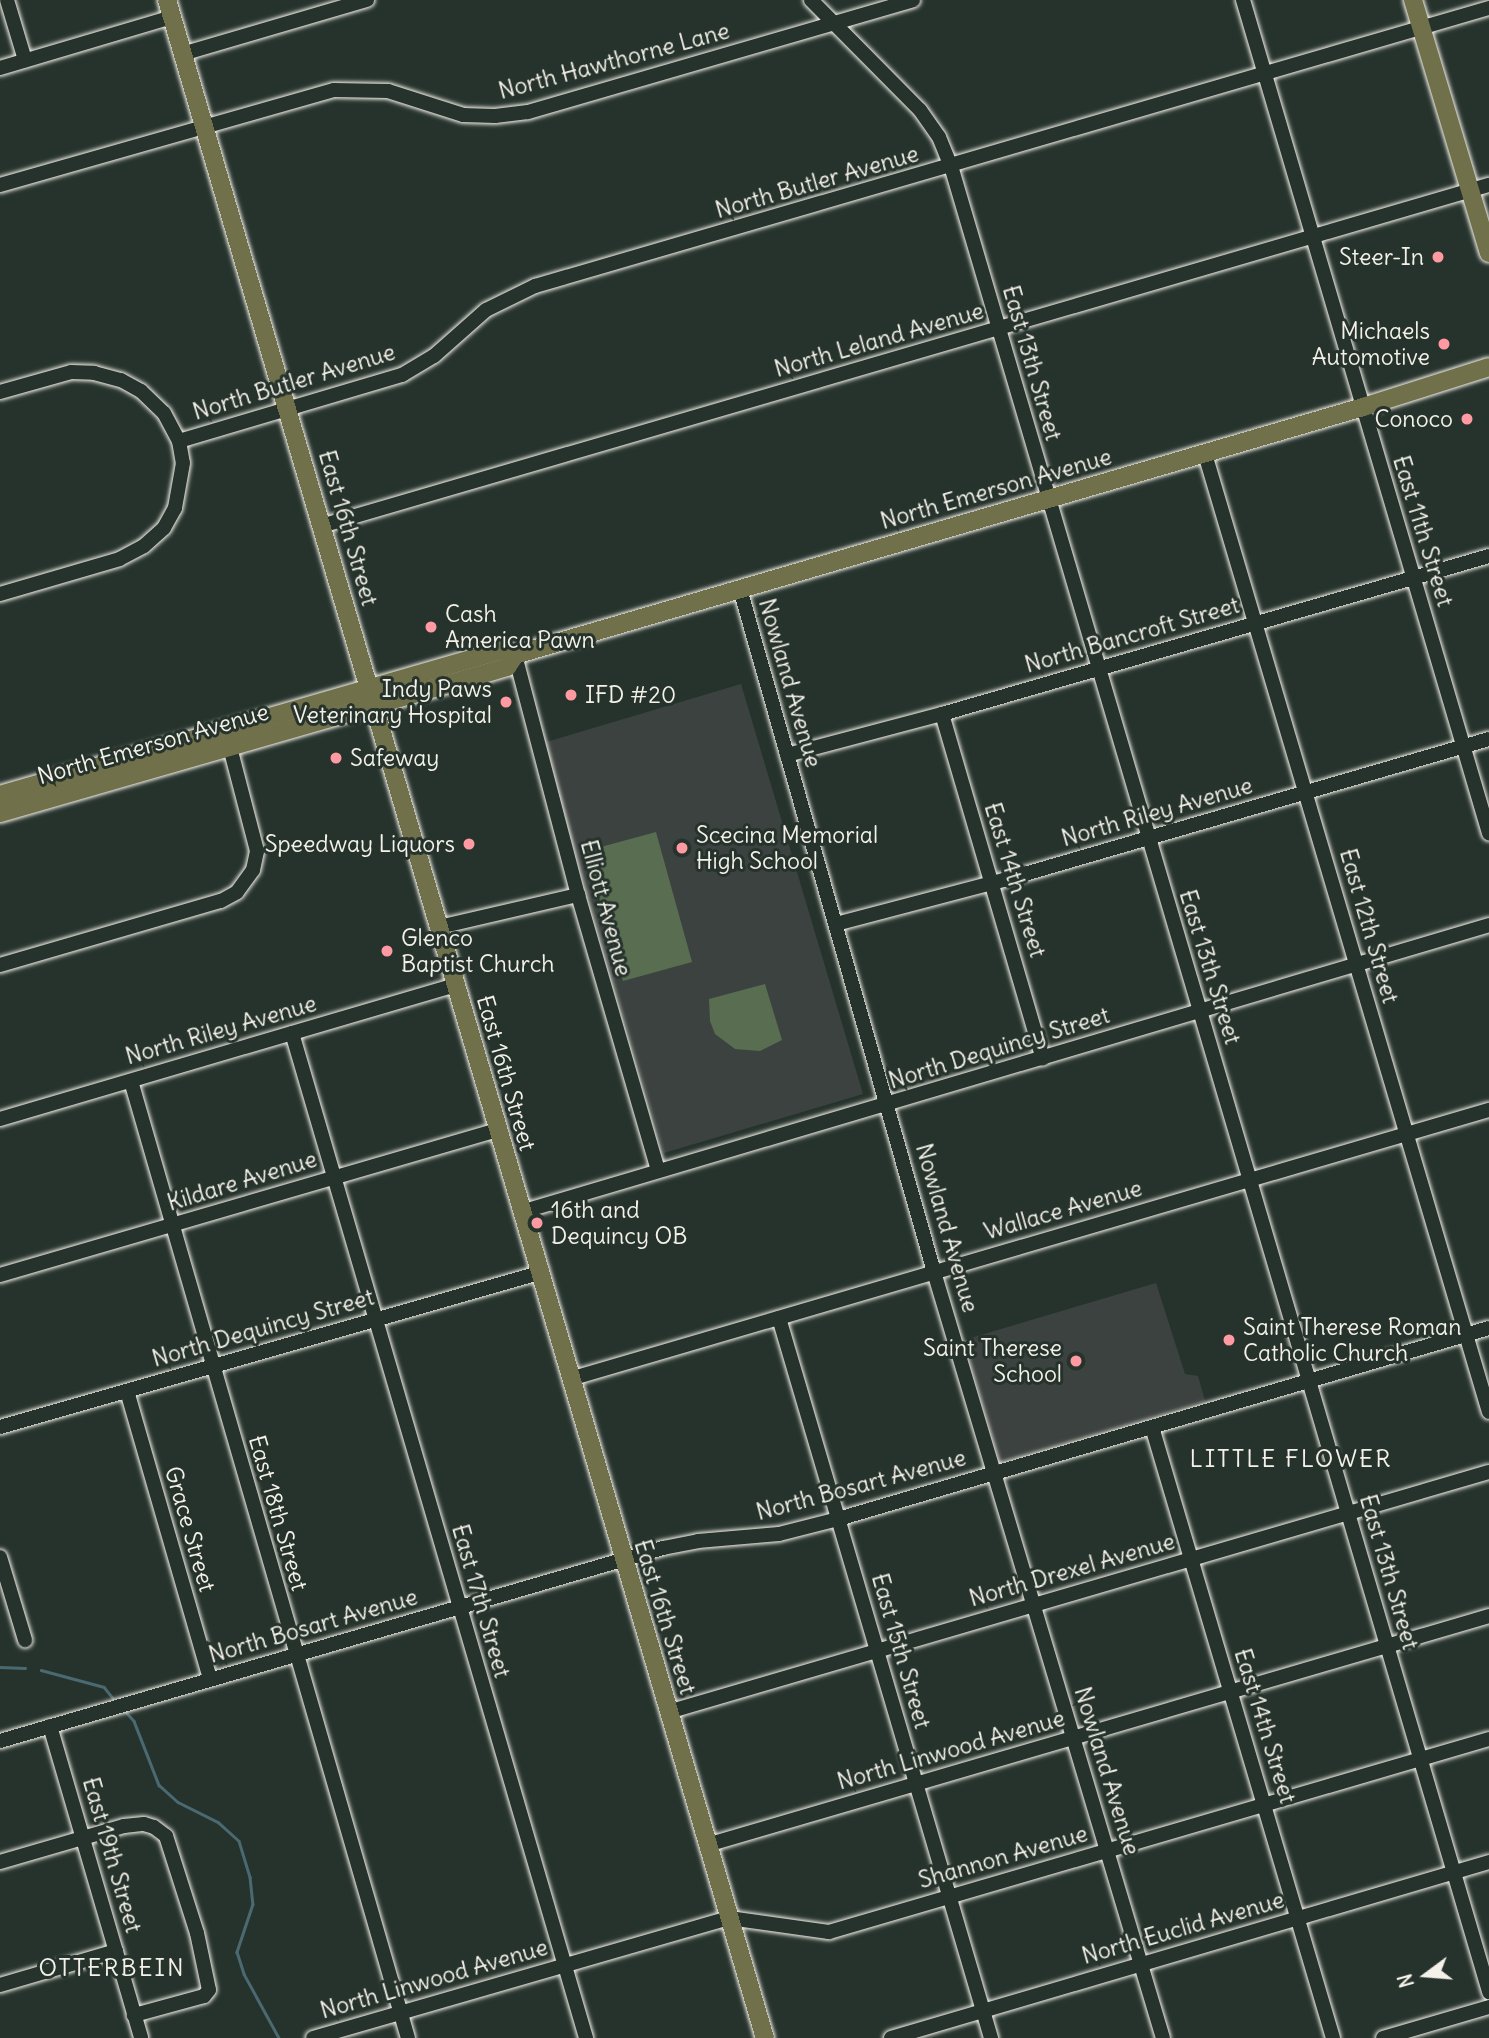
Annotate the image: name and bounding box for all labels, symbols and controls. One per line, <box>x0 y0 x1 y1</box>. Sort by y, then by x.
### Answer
street label: North Hawthorne Lane <box>496 17 732 105</box>
street label: North Butler Avenue <box>712 140 922 224</box>
place label: Steer-In <box>1339 243 1424 271</box>
marker: Steer-In <box>1430 249 1446 265</box>
street label: East 13th Street <box>997 282 1067 444</box>
street label: North Leland Avenue <box>771 297 987 383</box>
place label: Michaels Automotive <box>1312 317 1430 371</box>
marker: Michaels Automotive <box>1436 336 1452 352</box>
street label: North Butler Avenue <box>189 338 399 426</box>
place label: Conoco <box>1375 405 1453 433</box>
marker: Conoco <box>1459 411 1475 427</box>
street label: North Emerson Avenue <box>877 443 1115 535</box>
street label: East 16th Street <box>313 447 383 609</box>
street label: East 11th Street <box>1387 452 1459 610</box>
street label: North Bancroft Street <box>1022 591 1242 679</box>
street label: Nowland Avenue <box>753 595 827 771</box>
place label: Cash America Pawn <box>445 600 595 654</box>
marker: Cash America Pawn <box>423 619 439 635</box>
place label: Indy Paws Veterinary Hospital <box>293 675 492 729</box>
place label: IFD #20 <box>585 681 676 709</box>
marker: IFD #20 <box>563 687 579 703</box>
marker: Indy Paws Veterinary Hospital <box>498 694 514 710</box>
street label: North Emerson Avenue <box>34 698 272 790</box>
place label: Safeway <box>350 744 439 772</box>
marker: Safeway <box>328 750 344 766</box>
street label: North Riley Avenue <box>1058 772 1256 852</box>
street label: East 14th Street <box>978 799 1052 961</box>
place label: Scecina Memorial High School <box>696 821 878 875</box>
place label: Speedway Liquors <box>265 830 455 858</box>
marker: Speedway Liquors <box>461 836 477 852</box>
street label: Elliott Avenue <box>575 837 637 979</box>
marker: Scecina Memorial High School <box>674 840 690 856</box>
street label: East 12th Street <box>1334 845 1404 1007</box>
street label: East 13th Street <box>1173 886 1247 1048</box>
place label: Glenco Baptist Church <box>401 924 555 978</box>
marker: Glenco Baptist Church <box>379 943 395 959</box>
street label: North Riley Avenue <box>122 990 320 1070</box>
street label: East 16th Street <box>471 992 541 1154</box>
street label: North Dequincy Street <box>885 1001 1113 1095</box>
street label: Nowland Avenue <box>910 1140 984 1316</box>
street label: Kildare Avenue <box>164 1145 320 1217</box>
street label: Wallace Avenue <box>981 1174 1145 1246</box>
place label: 16th and Dequincy OB <box>551 1196 687 1250</box>
marker: 16th and Dequincy OB <box>529 1215 545 1231</box>
street label: North Dequincy Street <box>149 1283 377 1373</box>
place label: Saint Therese Roman Catholic Church <box>1243 1313 1462 1367</box>
marker: Saint Therese Roman Catholic Church <box>1221 1332 1237 1348</box>
place label: Saint Therese School <box>923 1334 1062 1388</box>
marker: Saint Therese School <box>1068 1353 1084 1369</box>
street label: East 18th Street <box>243 1432 313 1594</box>
street label: North Bosart Avenue <box>753 1444 969 1526</box>
district label: LITTLE FLOWER <box>1191 1445 1391 1473</box>
street label: Grace Street <box>159 1463 221 1595</box>
street label: East 13th Street <box>1354 1491 1424 1653</box>
street label: East 17th Street <box>446 1521 516 1681</box>
street label: North Drexel Avenue <box>966 1527 1178 1613</box>
street label: East 16th Street <box>628 1536 702 1698</box>
street label: East 15th Street <box>866 1570 936 1732</box>
street label: North Bosart Avenue <box>205 1583 421 1669</box>
street label: East 14th Street <box>1228 1645 1302 1807</box>
street label: Nowland Avenue <box>1068 1684 1146 1858</box>
street label: North Linwood Avenue <box>834 1704 1068 1796</box>
street label: East 19th Street <box>77 1774 147 1936</box>
street label: Shannon Avenue <box>915 1820 1091 1894</box>
street label: North Euclid Avenue <box>1079 1886 1287 1970</box>
street label: North Linwood Avenue <box>317 1933 551 2025</box>
north arrow <box>1391 1940 1461 2010</box>
district label: OTTERBEIN <box>40 1954 184 1982</box>
text: N <box>1392 1971 1419 1990</box>

